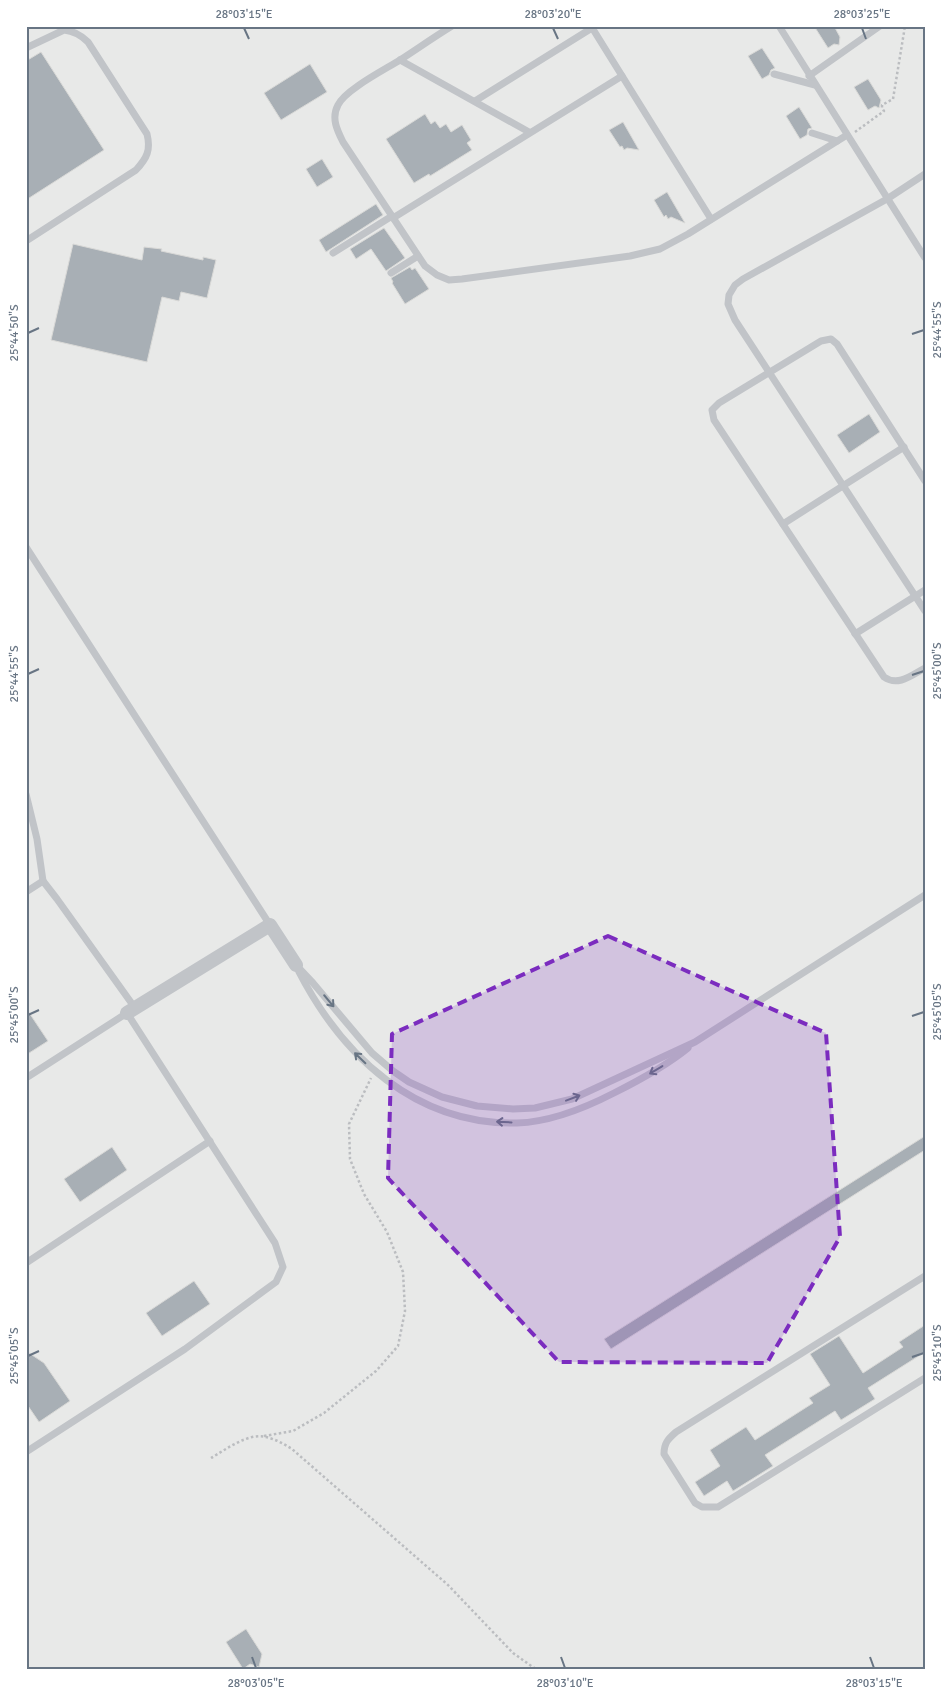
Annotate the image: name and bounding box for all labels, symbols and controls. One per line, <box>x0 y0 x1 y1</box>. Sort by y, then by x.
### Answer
text: 28°03'15"E <box>215 7 273 22</box>
text: 28°03'20"E <box>524 7 582 22</box>
text: 28°03'25"E <box>833 7 891 22</box>
text: 25°44'55"S <box>930 301 945 359</box>
text: 25°44'50"S <box>7 304 22 362</box>
text: 25°45'00"S <box>930 642 945 700</box>
text: 25°44'55"S <box>7 645 22 703</box>
text: 25°45'05"S <box>930 983 945 1041</box>
text: 25°45'00"S <box>7 986 22 1044</box>
one-way arrow <box>323 994 334 1007</box>
one-way arrow <box>353 1052 366 1064</box>
one-way arrow <box>649 1066 663 1076</box>
one-way arrow <box>565 1093 580 1102</box>
one-way arrow <box>497 1118 513 1127</box>
text: 25°45'10"S <box>930 1324 945 1382</box>
text: 25°45'05"S <box>7 1327 22 1385</box>
text: 28°03'05"E <box>227 1676 285 1691</box>
text: 28°03'10"E <box>536 1676 594 1691</box>
text: 28°03'15"E <box>845 1676 903 1691</box>

